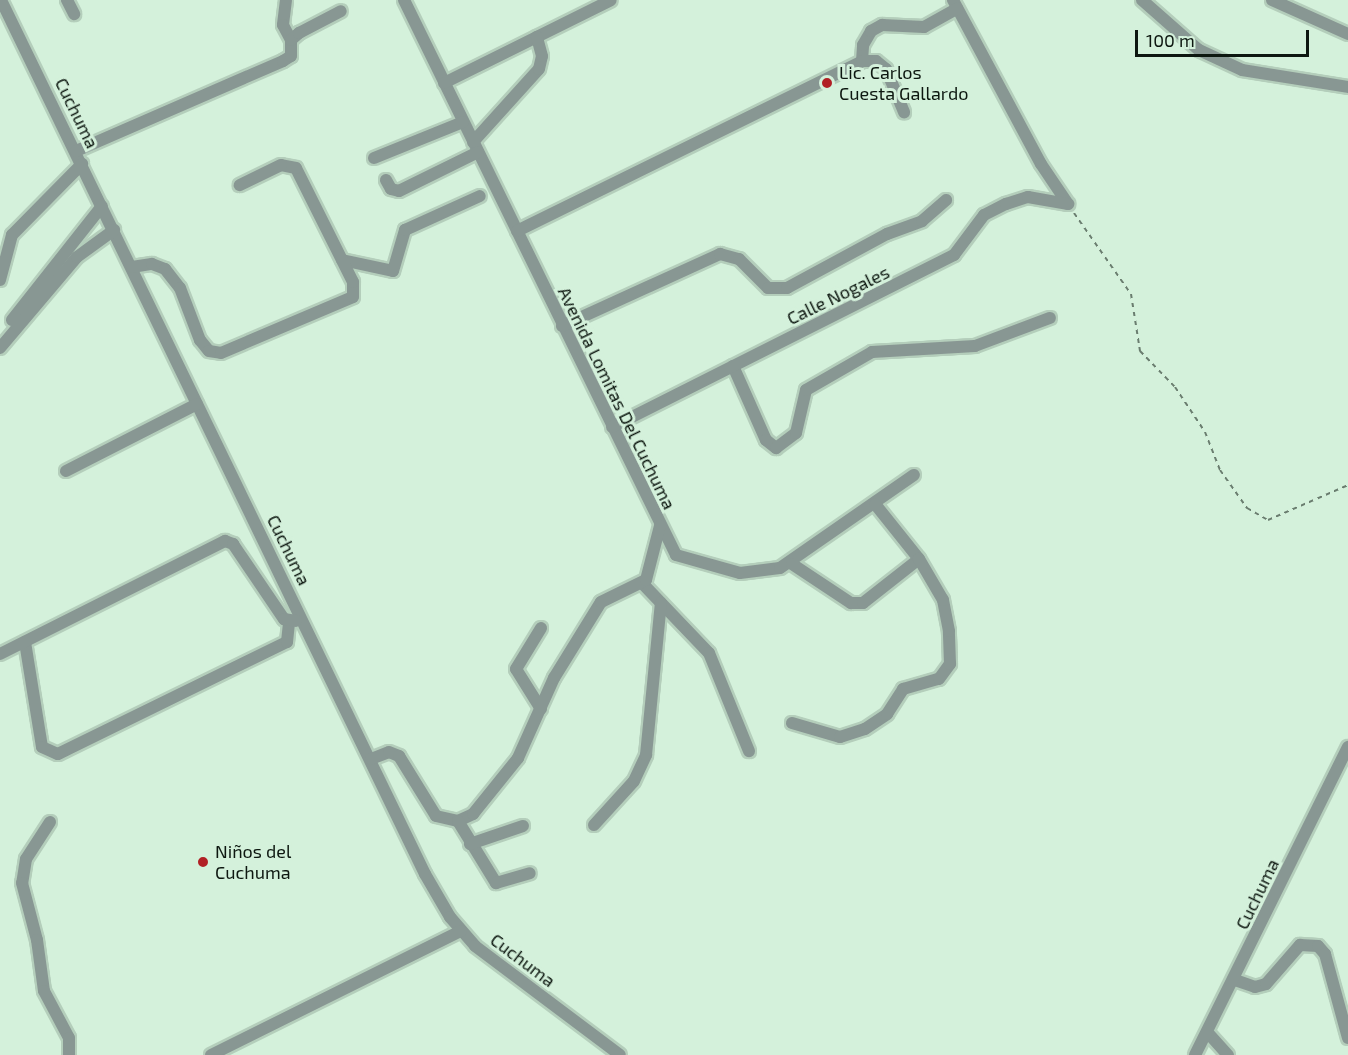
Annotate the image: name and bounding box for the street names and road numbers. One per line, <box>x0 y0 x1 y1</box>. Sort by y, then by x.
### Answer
street label: Cuchuma <box>51 74 103 152</box>
street label: Calle Nogales <box>783 261 893 329</box>
street label: Avenida Lomitas Del Cuchuma <box>554 283 680 513</box>
street label: Cuchuma <box>263 511 315 589</box>
street label: Cuchuma <box>1231 855 1283 933</box>
street label: Cuchuma <box>486 929 560 991</box>

